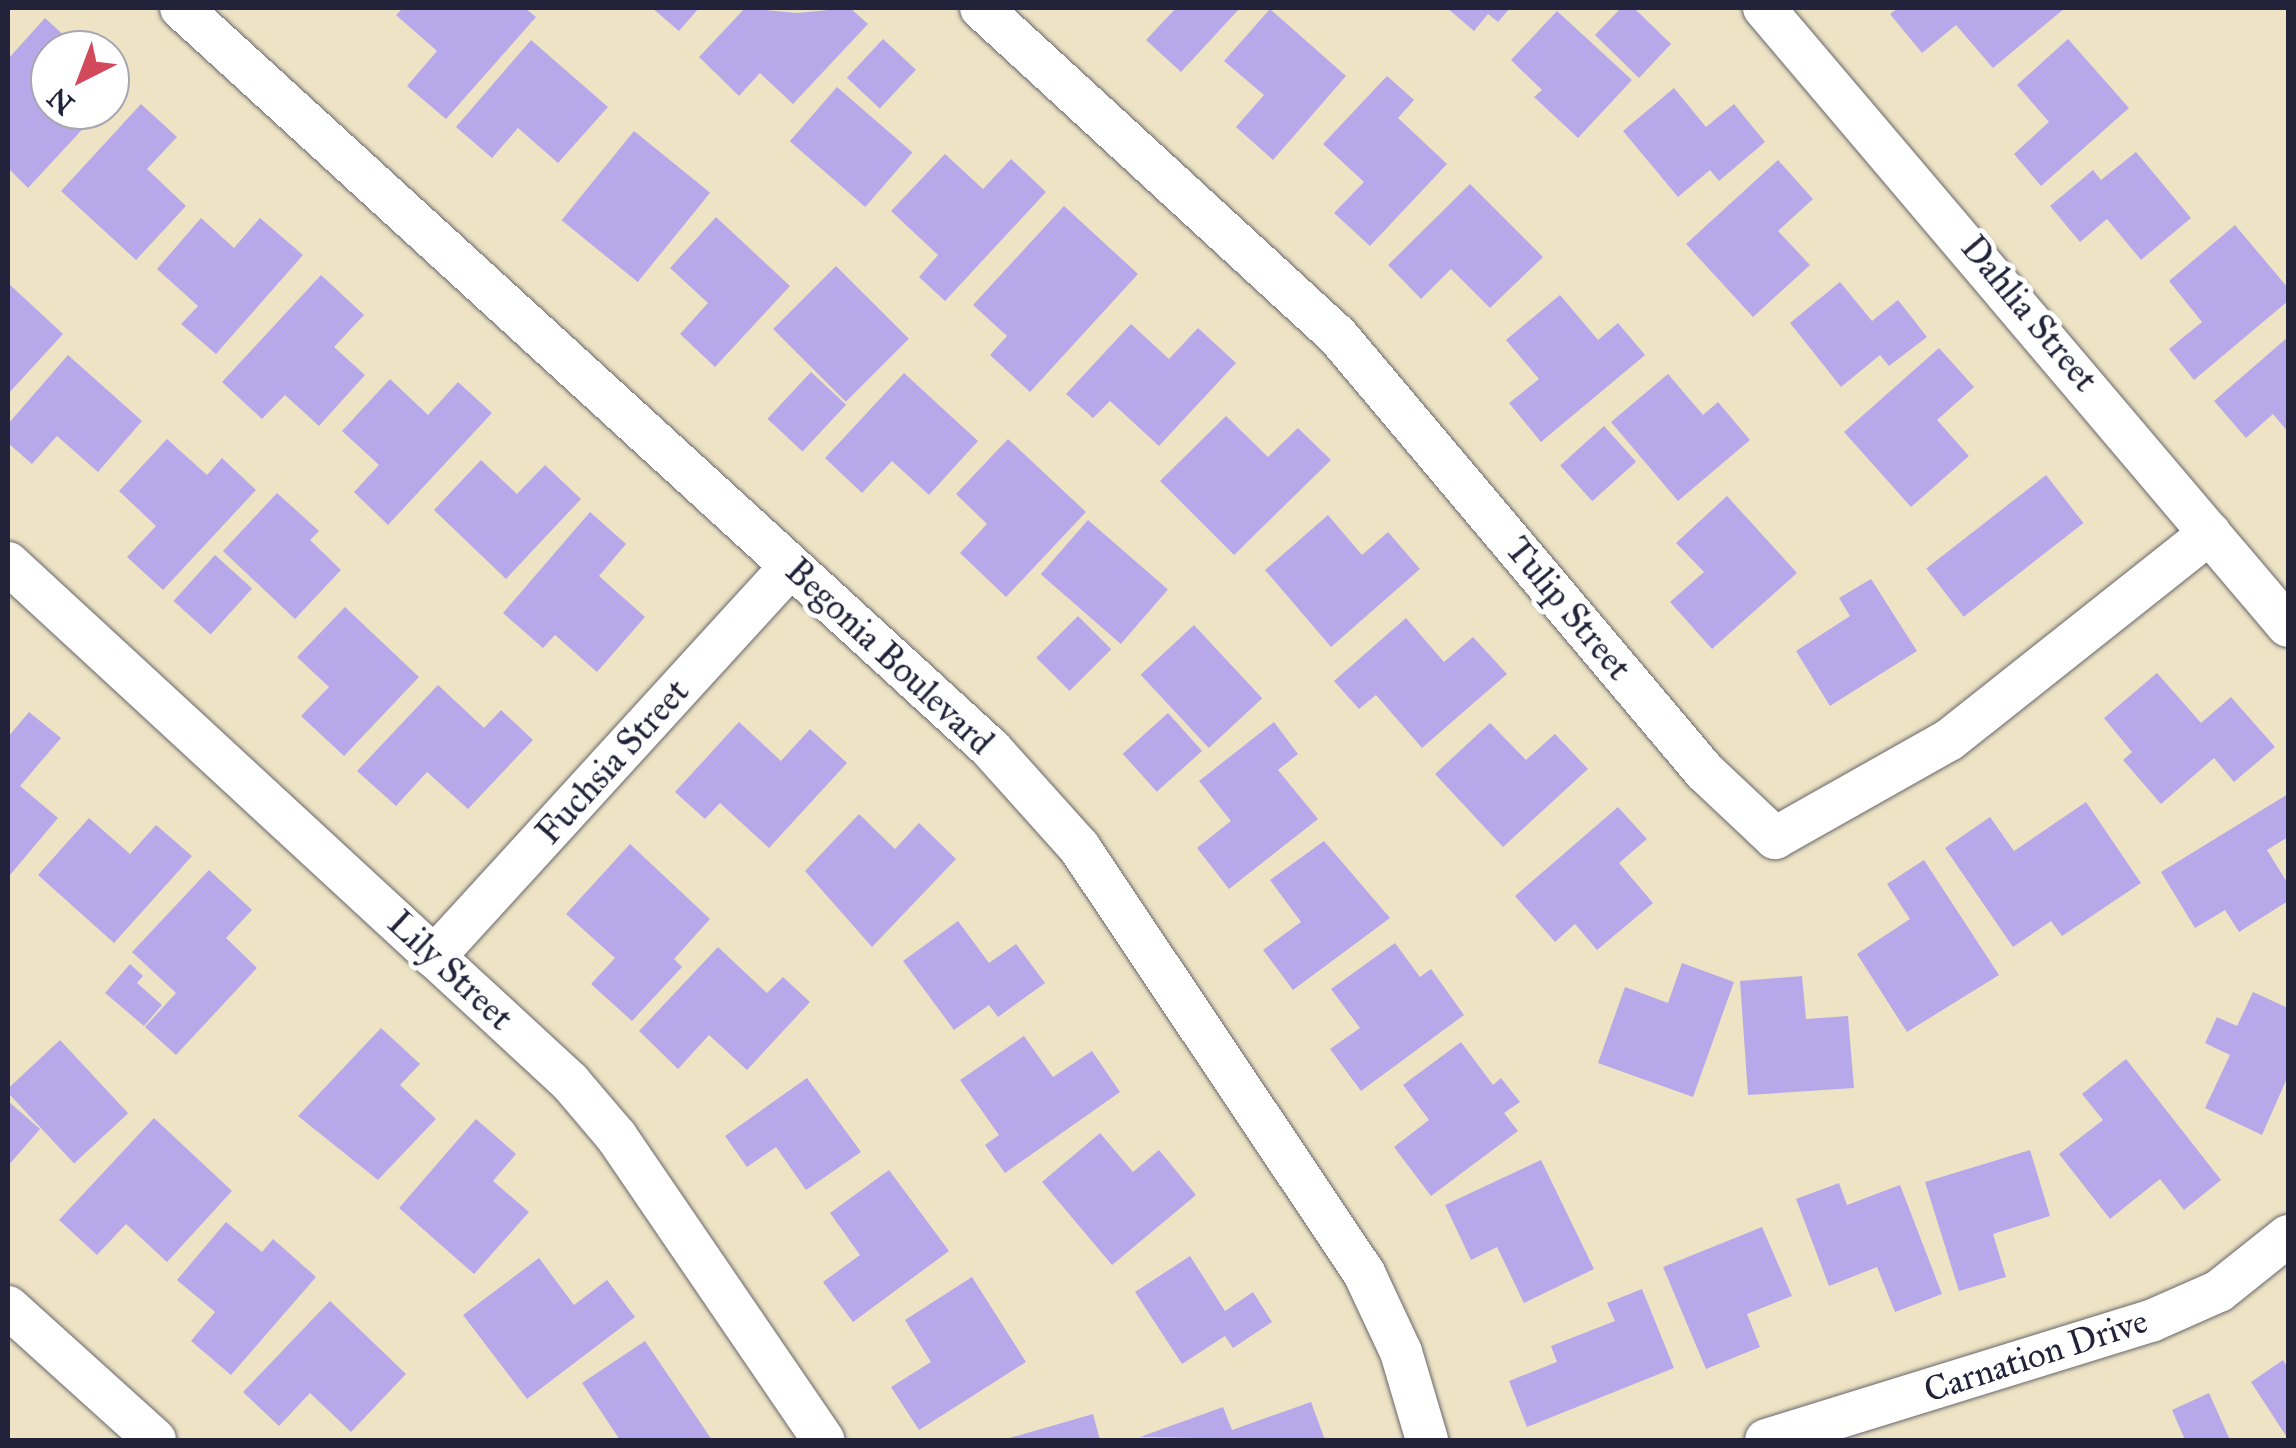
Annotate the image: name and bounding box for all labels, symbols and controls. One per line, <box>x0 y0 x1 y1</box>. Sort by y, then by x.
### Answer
north arrow <box>30 30 130 130</box>
text: N <box>40 80 81 122</box>
street label: Dahlia Street <box>1952 228 2106 400</box>
street label: Tulip Street <box>1496 529 1640 689</box>
street label: Begonia Boulevard <box>777 550 1001 764</box>
street label: Fuchsia Street <box>528 671 698 853</box>
street label: Lily Street <box>379 903 521 1039</box>
street label: Carnation Drive <box>1919 1300 2153 1412</box>

